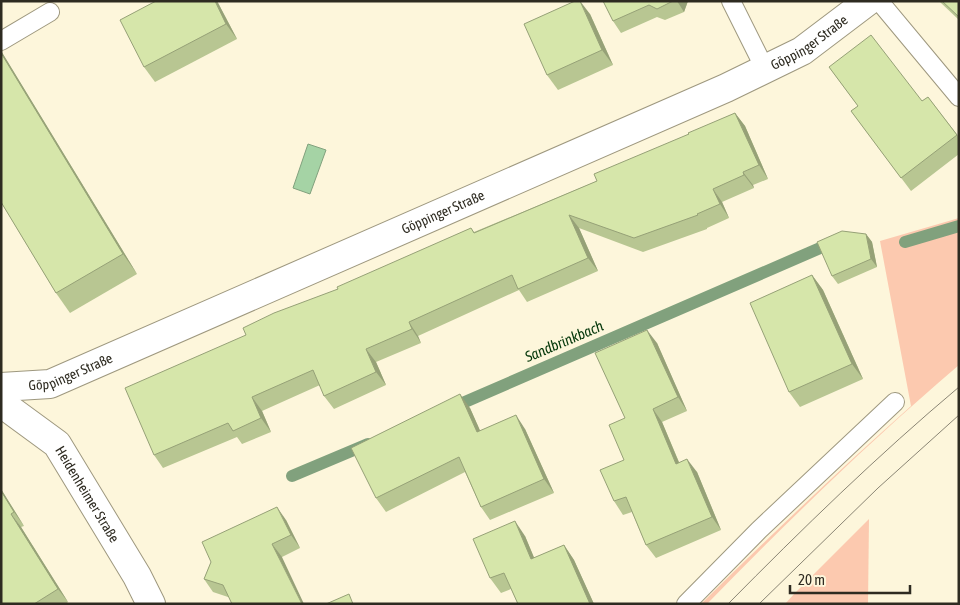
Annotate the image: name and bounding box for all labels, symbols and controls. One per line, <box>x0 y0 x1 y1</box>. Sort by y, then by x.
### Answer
street label: Göppinger Straße <box>768 12 851 73</box>
street label: Göppinger Straße <box>399 187 487 237</box>
water label: Sandbrinkbach <box>521 317 606 366</box>
street label: Göppinger Straße <box>28 350 115 393</box>
street label: Heidenheimer Straße <box>52 443 123 545</box>
scale bar <box>790 562 910 594</box>
text: 20 m <box>798 571 825 588</box>

